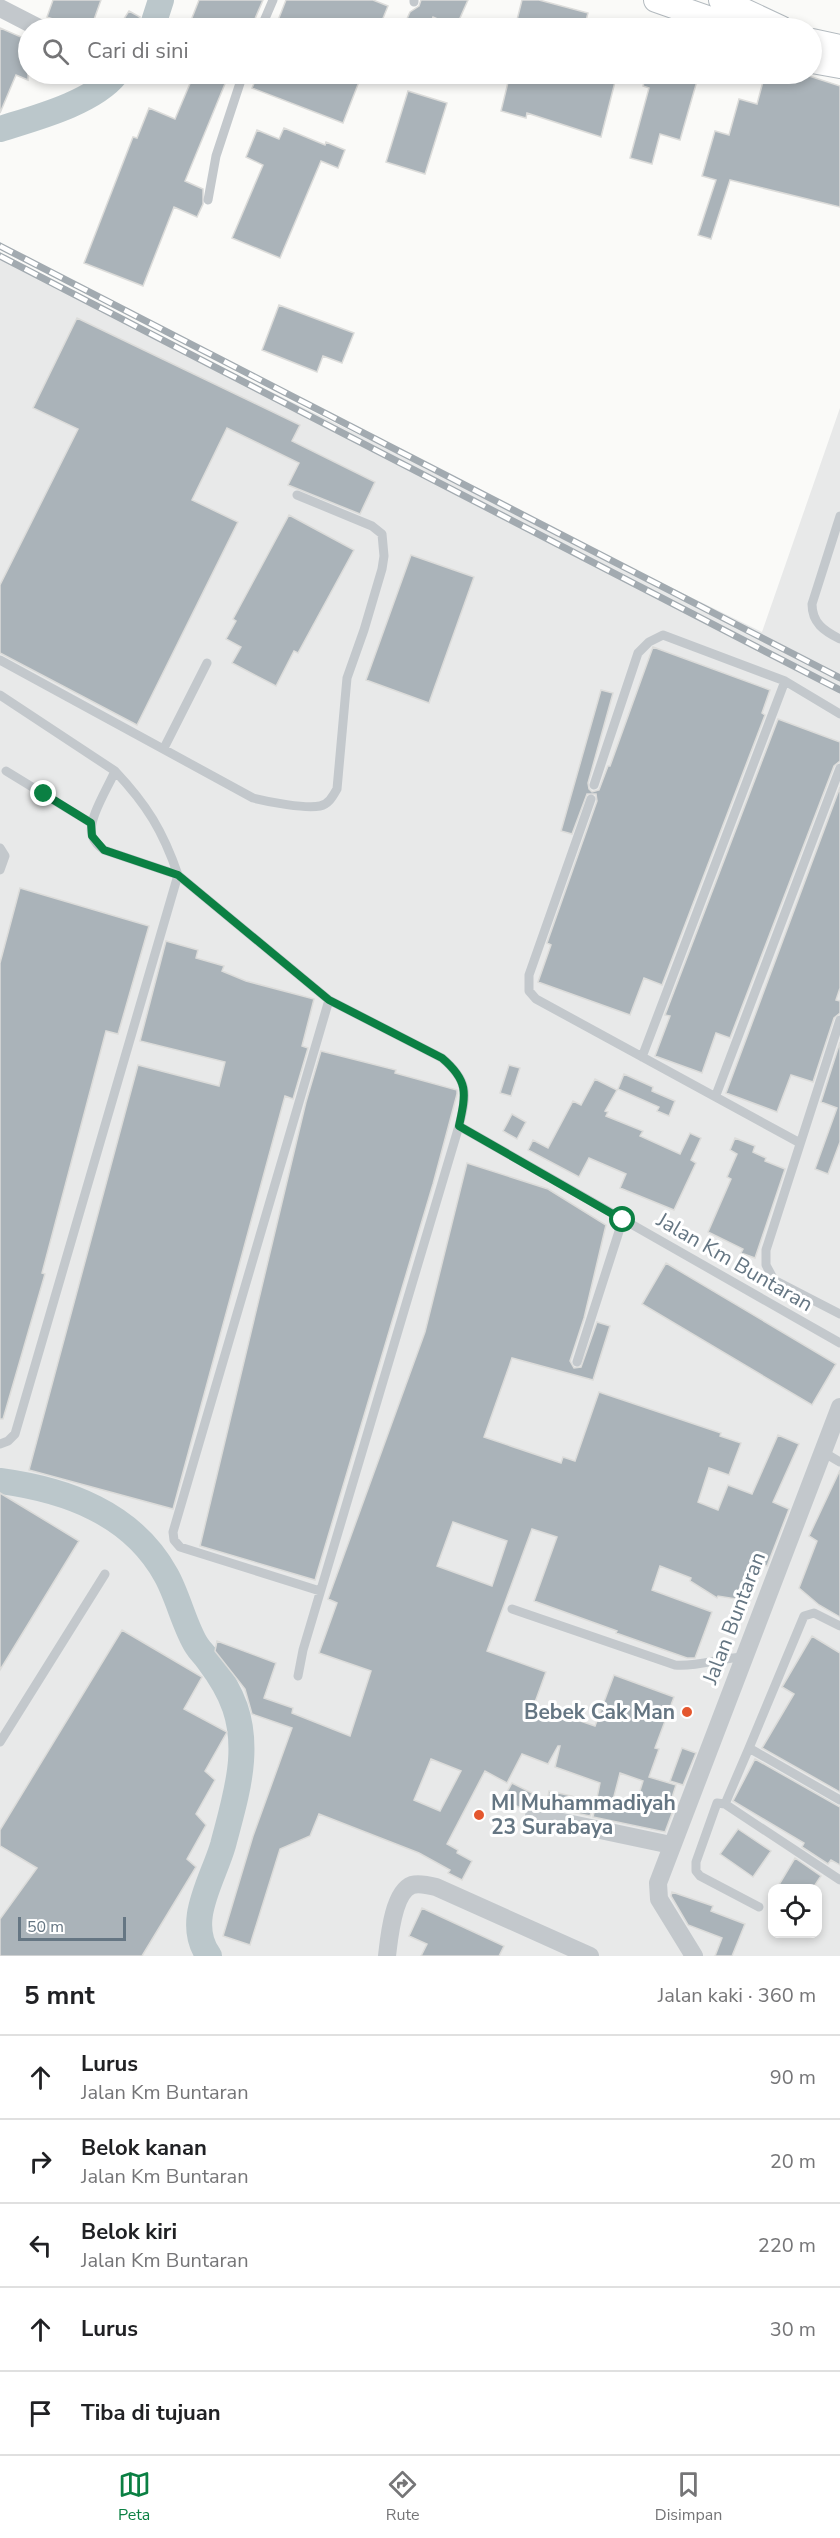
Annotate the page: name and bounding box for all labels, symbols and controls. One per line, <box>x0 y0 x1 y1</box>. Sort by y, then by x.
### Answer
search box <box>18 18 822 84</box>
icon: search <box>39 35 72 68</box>
text: Cari di sini <box>87 36 189 66</box>
route end <box>30 780 56 806</box>
street label: Jalan Km Buntaran <box>651 1205 818 1318</box>
route start <box>609 1206 635 1232</box>
street label: Jalan Buntaran <box>696 1548 772 1689</box>
place label: Bebek Cak Man <box>524 1698 675 1726</box>
marker: Bebek Cak Man <box>680 1705 694 1719</box>
place label: MI Muhammadiyah 23 Surabaya <box>491 1789 676 1841</box>
marker: MI Muhammadiyah 23 Surabaya <box>472 1808 486 1822</box>
map controls <box>768 1884 822 1938</box>
button: locate <box>768 1884 822 1938</box>
scale bar <box>18 1914 126 1942</box>
text: 50 m <box>27 1916 64 1938</box>
text: 5 mnt <box>24 1978 95 2013</box>
text: Jalan kaki · 360 m <box>658 1982 816 2009</box>
text: Lurus <box>81 2049 138 2079</box>
icon: ahead <box>24 2061 57 2094</box>
text: 90 m <box>770 2064 816 2091</box>
text: Jalan Km Buntaran <box>81 2079 249 2106</box>
text: Belok kanan <box>81 2133 207 2163</box>
icon: right <box>24 2145 57 2178</box>
text: 20 m <box>770 2148 816 2175</box>
text: Jalan Km Buntaran <box>81 2163 249 2190</box>
text: Belok kiri <box>81 2217 177 2247</box>
icon: left <box>24 2229 57 2262</box>
text: 220 m <box>758 2232 816 2259</box>
text: Jalan Km Buntaran <box>81 2247 249 2274</box>
icon: ahead <box>24 2313 57 2346</box>
text: Lurus <box>81 2314 138 2344</box>
text: 30 m <box>770 2316 816 2343</box>
icon: arrive <box>24 2397 57 2430</box>
text: Tiba di tujuan <box>81 2398 221 2428</box>
tab: Peta <box>118 2468 151 2526</box>
tab: Rute <box>386 2468 420 2526</box>
tab: Disimpan <box>655 2468 722 2526</box>

